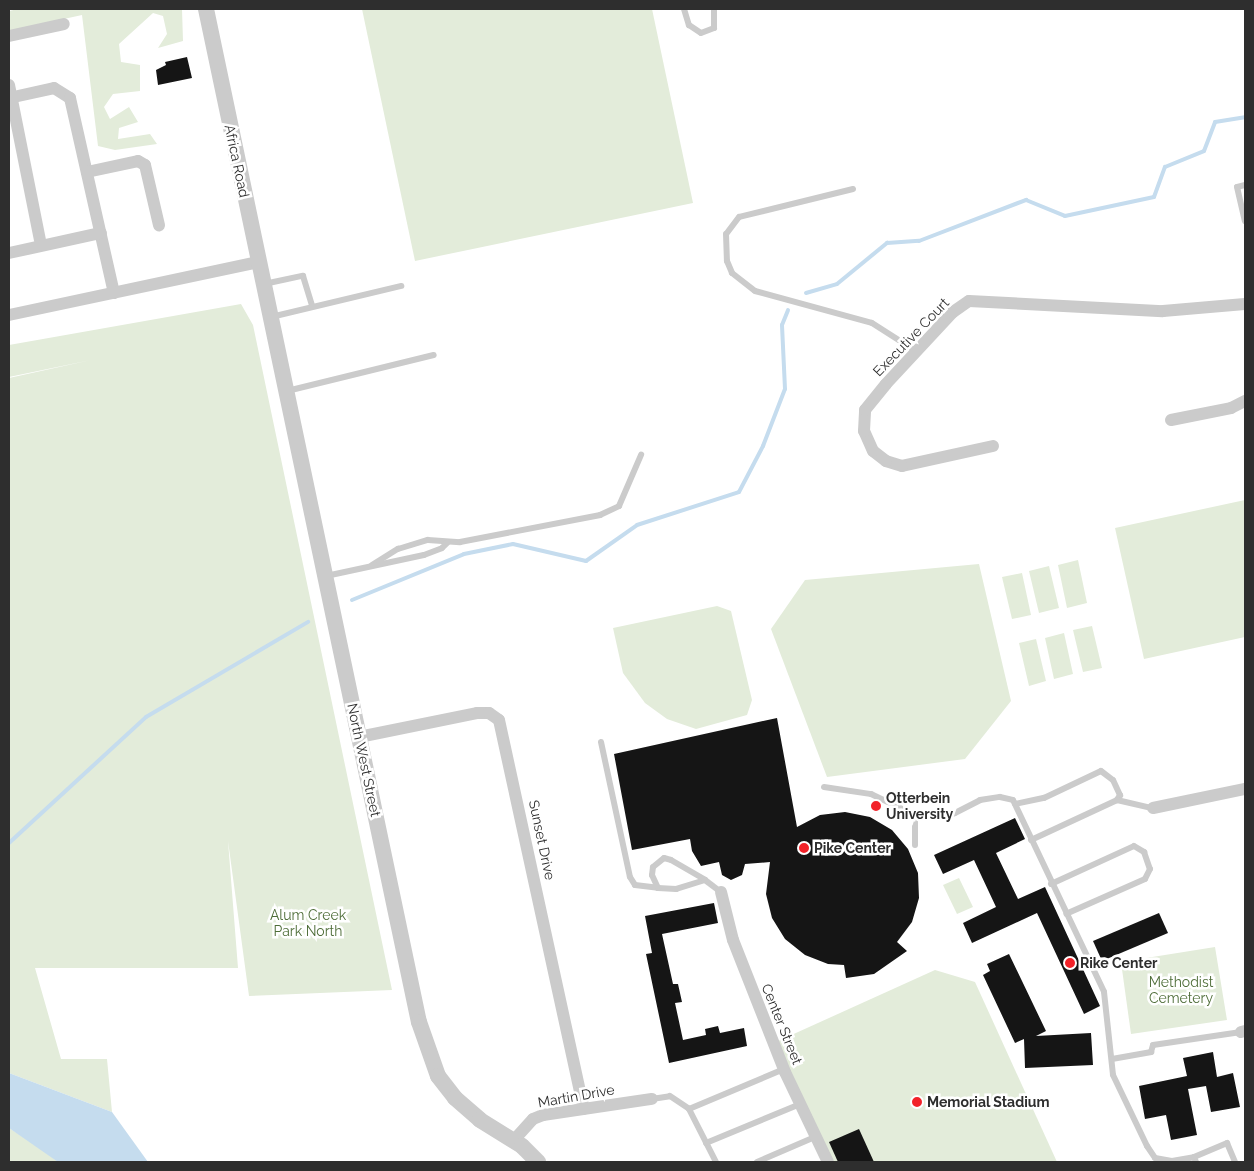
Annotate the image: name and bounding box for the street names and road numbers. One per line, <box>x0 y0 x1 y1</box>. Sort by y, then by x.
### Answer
street label: Africa Road <box>221 123 253 199</box>
street label: Executive Court <box>870 294 952 380</box>
street label: North West Street <box>344 701 384 819</box>
street label: Sunset Drive <box>525 798 559 882</box>
street label: Center Street <box>758 981 806 1067</box>
street label: Martin Drive <box>536 1081 616 1111</box>

